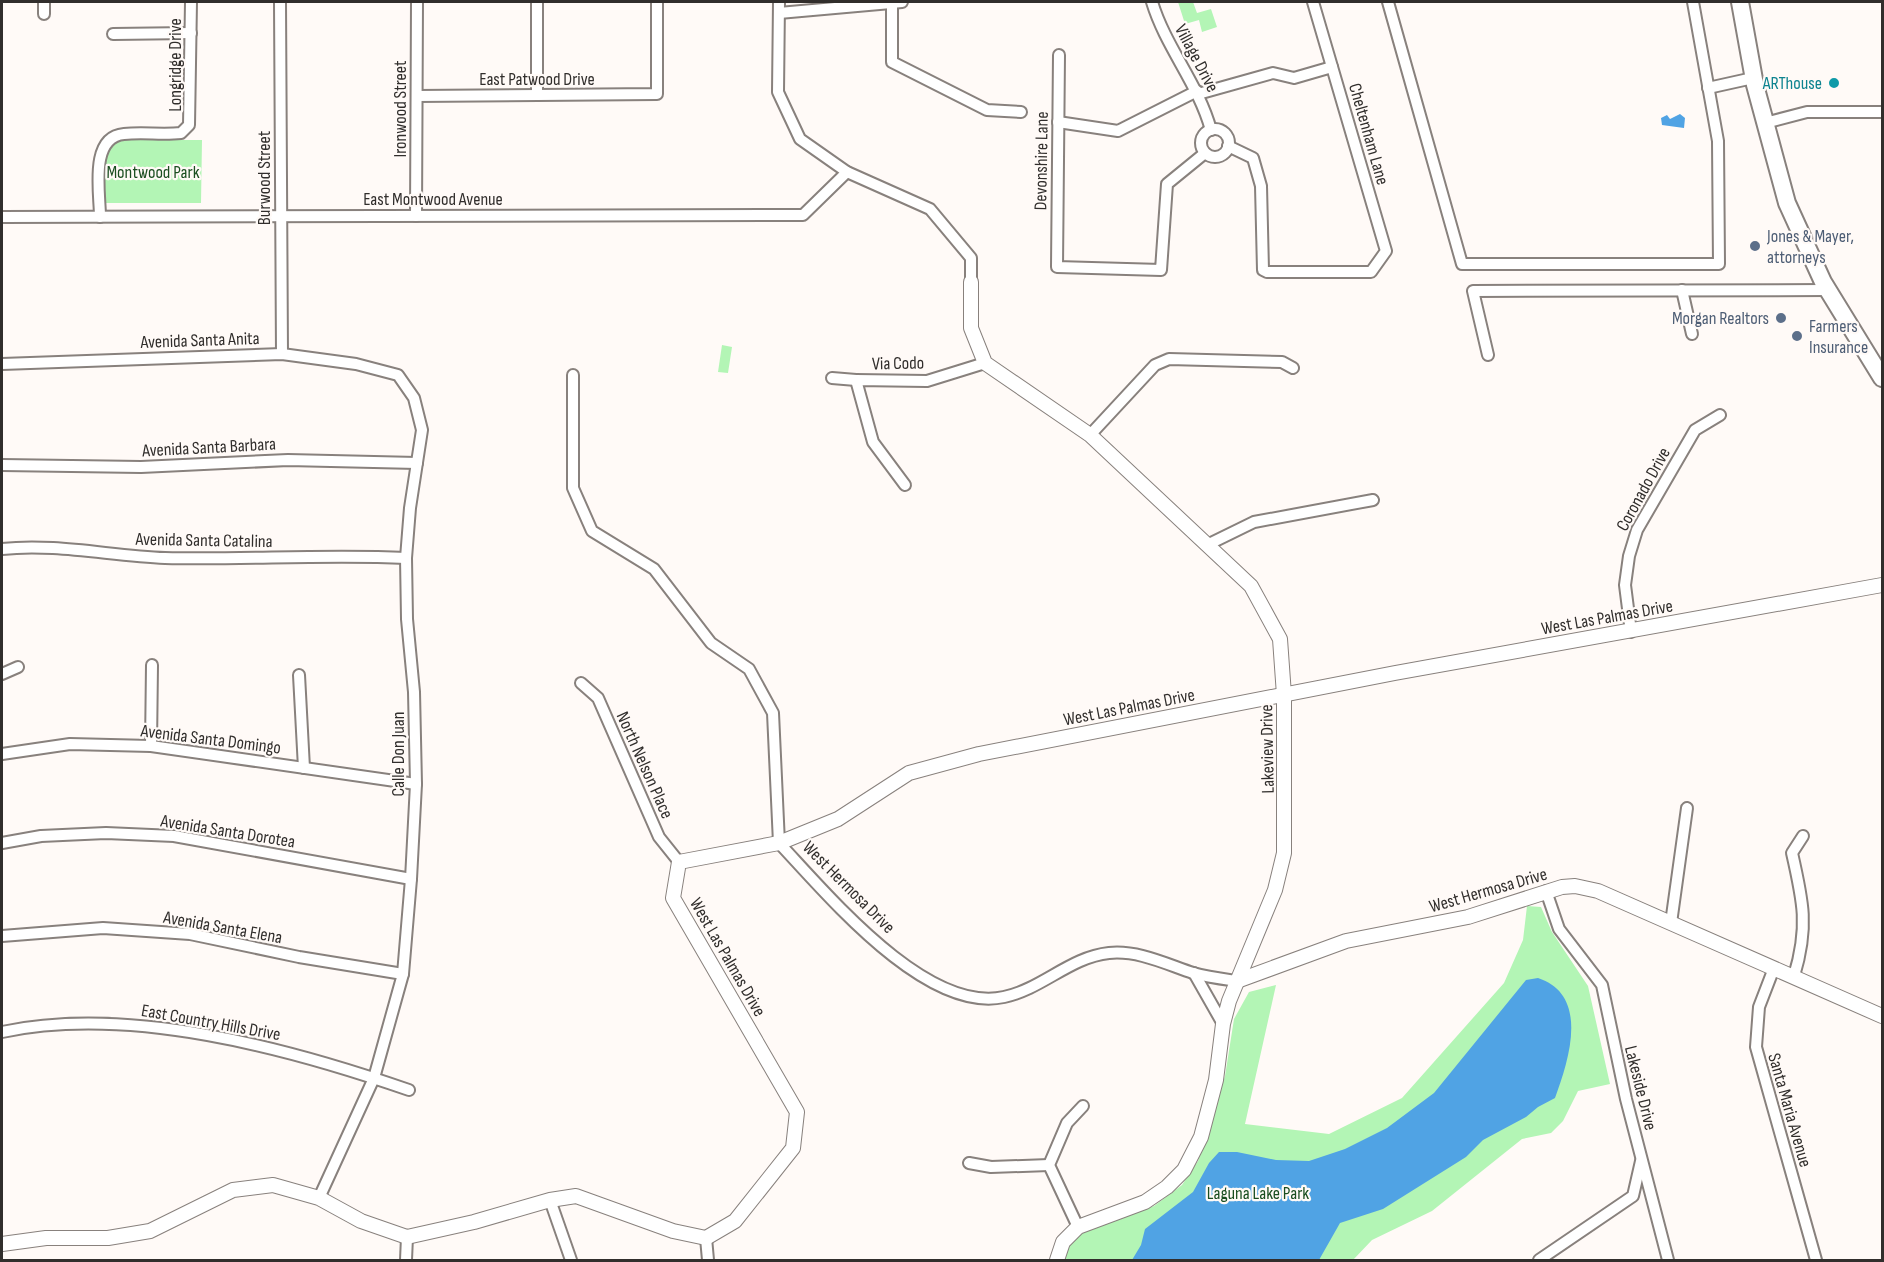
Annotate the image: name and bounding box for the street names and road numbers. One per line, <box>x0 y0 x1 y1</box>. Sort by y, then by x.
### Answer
street label: Longridge Drive <box>165 18 186 112</box>
street label: Village Drive <box>1170 21 1223 96</box>
street label: Ironwood Street <box>390 60 411 158</box>
street label: East Patwood Drive <box>479 69 595 90</box>
street label: Cheltenham Lane <box>1344 81 1393 187</box>
street label: Devonshire Lane <box>1030 111 1053 211</box>
street label: Burwood Street <box>254 130 275 225</box>
street label: East Montwood Avenue <box>363 189 503 210</box>
street label: Avenida Santa Anita <box>139 328 260 353</box>
street label: Via Codo <box>872 353 924 374</box>
street label: Avenida Santa Barbara <box>141 434 277 462</box>
street label: Coronado Drive <box>1612 444 1675 535</box>
street label: Avenida Santa Catalina <box>134 529 273 552</box>
street label: West Las Palmas Drive <box>1540 596 1675 639</box>
street label: West Las Palmas Drive <box>1062 684 1197 731</box>
street label: Lakeview Drive <box>1256 704 1279 794</box>
street label: North Nelson Place <box>612 709 677 822</box>
street label: Calle Don Juan <box>388 712 409 796</box>
street label: Avenida Santa Domingo <box>139 720 282 759</box>
street label: Avenida Santa Dorotea <box>158 810 297 852</box>
street label: West Hermosa Drive <box>798 837 899 938</box>
street label: West Hermosa Drive <box>1427 864 1550 917</box>
street label: West Las Palmas Drive <box>685 894 770 1020</box>
street label: Avenida Santa Elena <box>161 907 284 948</box>
street label: East Country Hills Drive <box>140 1000 282 1045</box>
street label: Lakeside Drive <box>1620 1044 1661 1133</box>
street label: Santa Maria Avenue <box>1763 1051 1816 1170</box>

